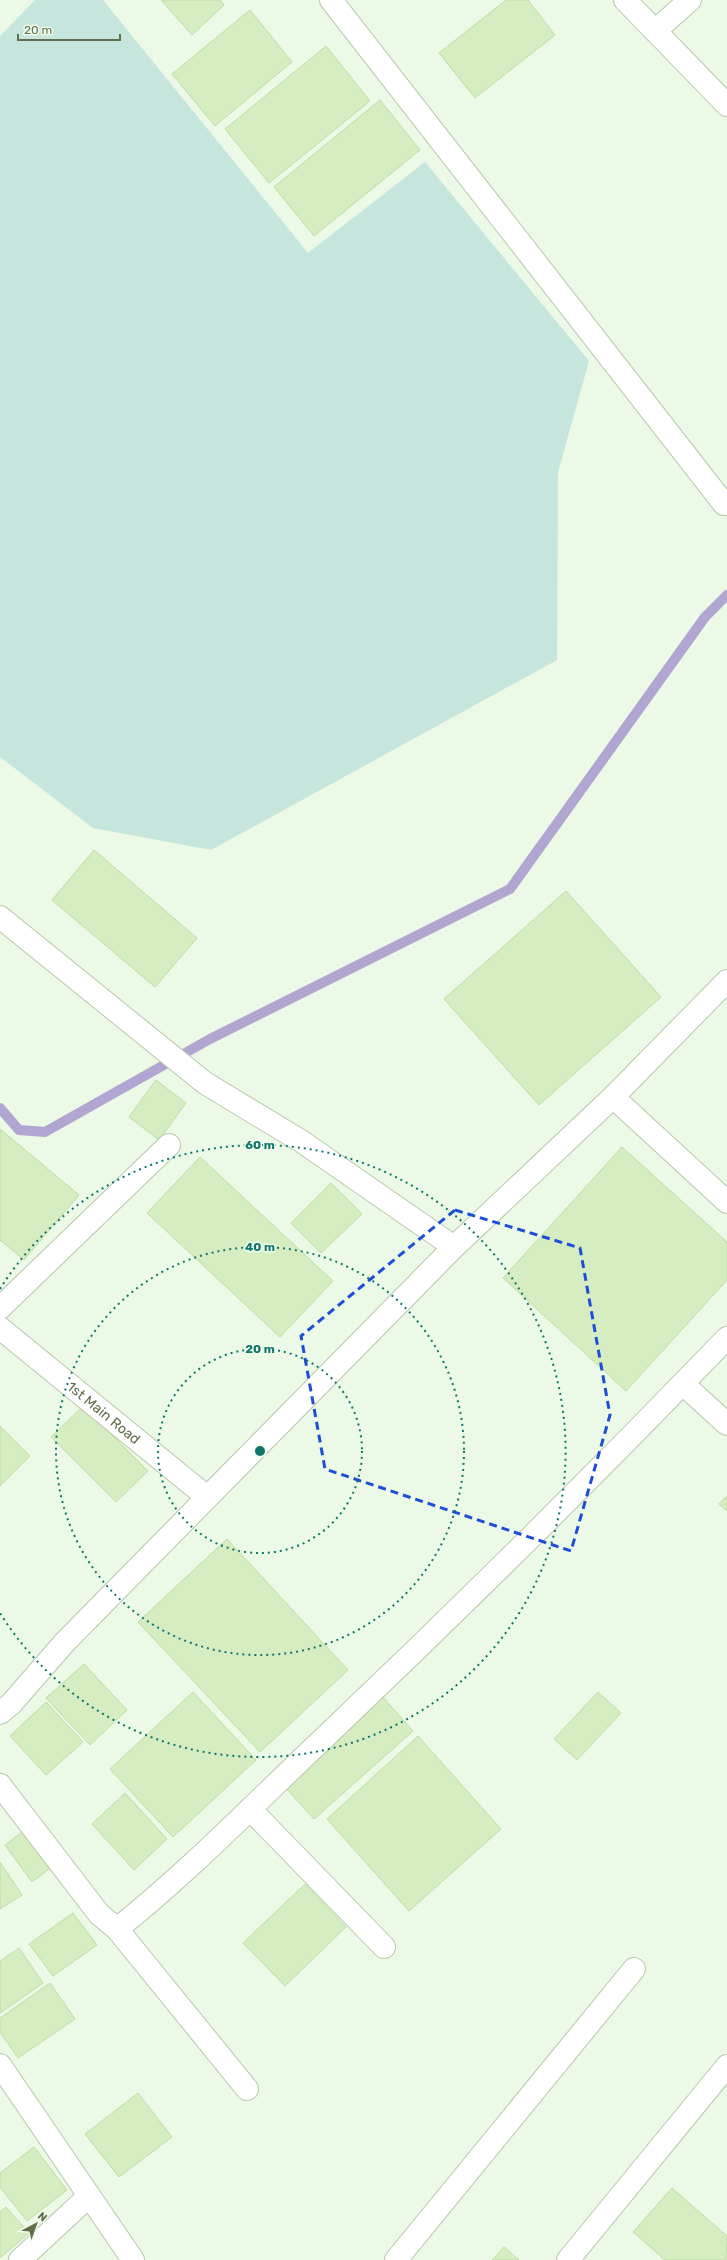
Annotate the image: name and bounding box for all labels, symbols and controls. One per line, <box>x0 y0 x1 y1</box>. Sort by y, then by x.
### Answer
scale bar <box>18 16 120 42</box>
text: 20 m <box>24 23 52 37</box>
text: 60 m <box>245 1138 275 1152</box>
text: 40 m <box>245 1240 275 1254</box>
text: 20 m <box>245 1342 275 1356</box>
street label: 1st Main Road <box>63 1378 144 1448</box>
centre of rings <box>253 1444 267 1458</box>
north arrow <box>16 2204 56 2244</box>
text: N <box>35 2209 50 2224</box>

